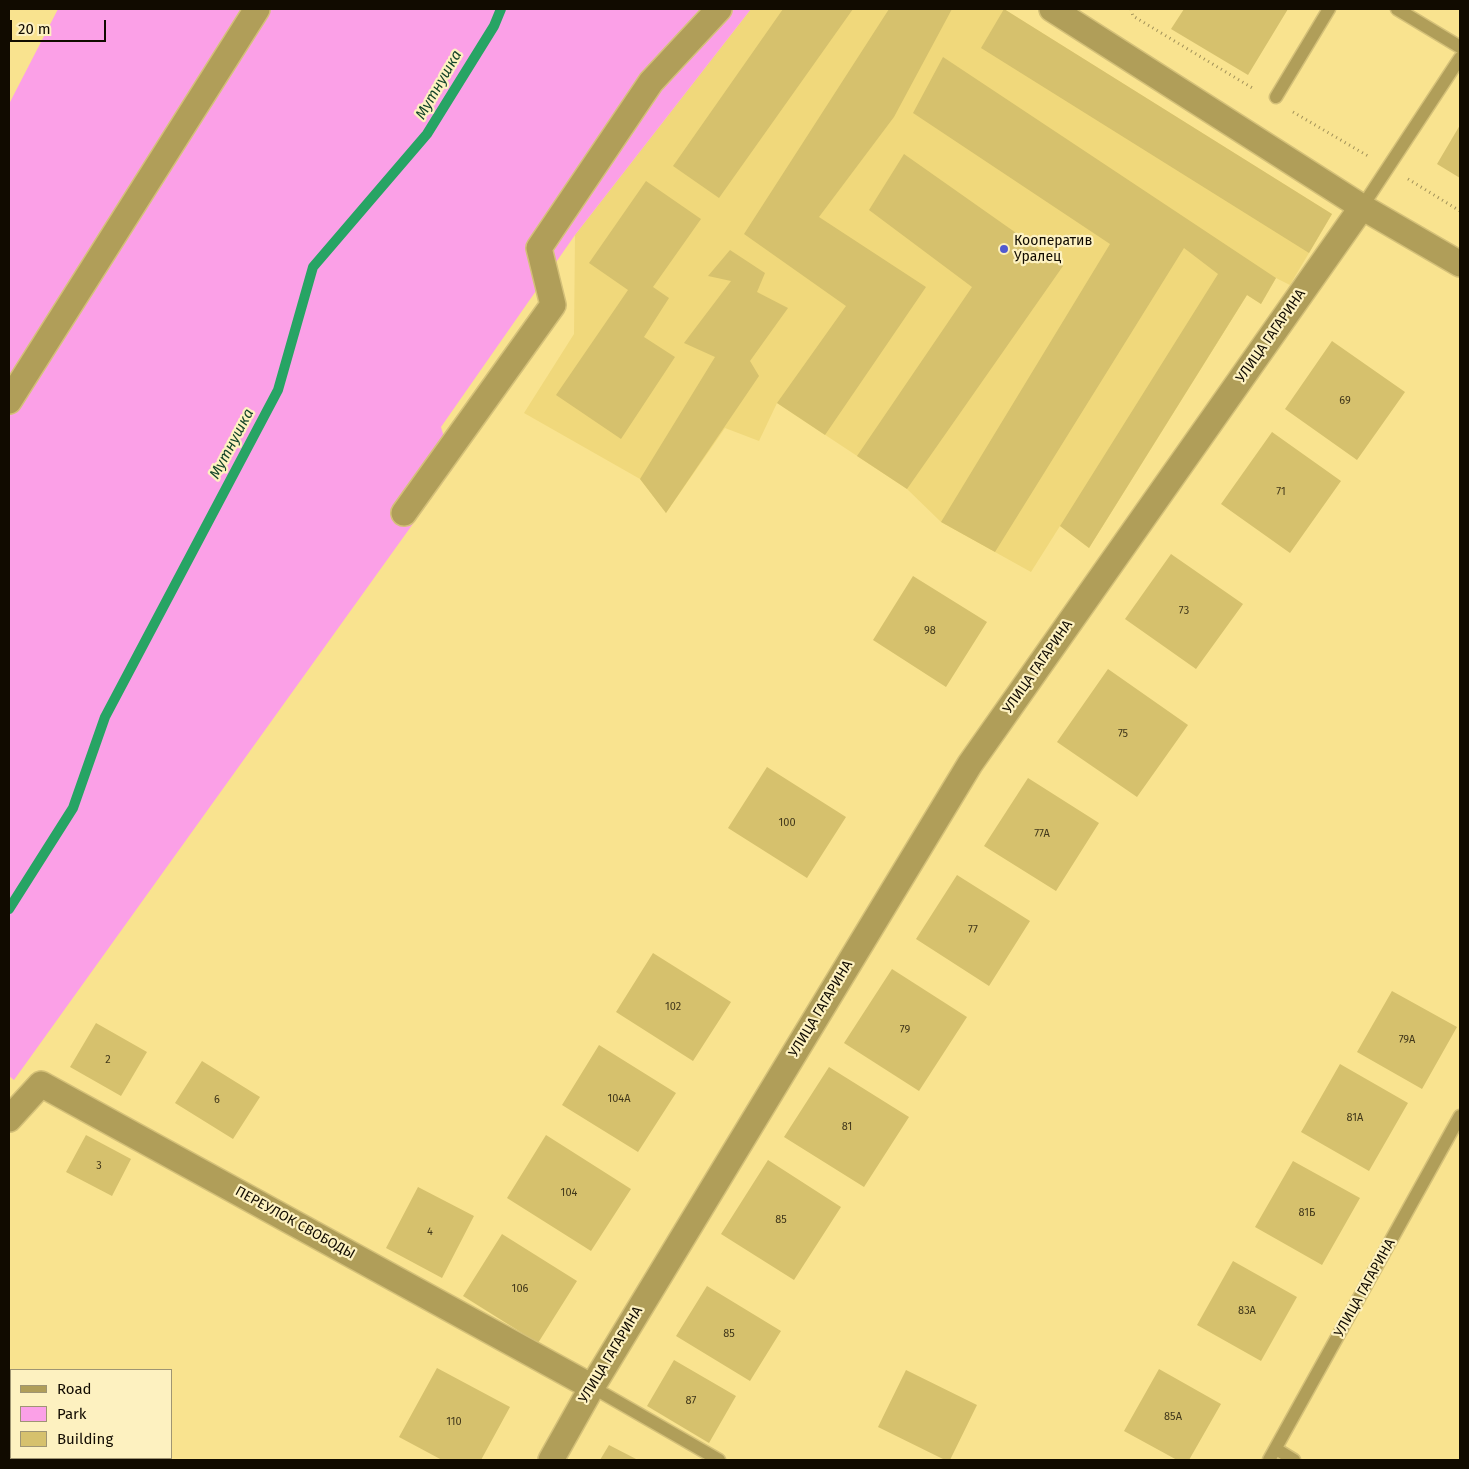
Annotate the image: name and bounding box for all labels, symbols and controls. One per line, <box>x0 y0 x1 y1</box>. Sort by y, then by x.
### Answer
scale bar <box>12 10 109 42</box>
text: 20 m <box>18 20 51 38</box>
water label: Мутнушка <box>412 47 466 123</box>
place label: Кооператив Уралец <box>1014 233 1092 266</box>
marker: Кооператив Уралец <box>998 243 1010 255</box>
street label: УЛИЦА ГАГАРИНА <box>1233 286 1309 386</box>
house number: 69 <box>1339 394 1351 408</box>
water label: Мутнушка <box>206 406 258 482</box>
house number: 71 <box>1276 485 1286 499</box>
house number: 73 <box>1179 604 1189 618</box>
street label: УЛИЦА ГАГАРИНА <box>1000 617 1076 717</box>
house number: 98 <box>924 624 936 638</box>
house number: 75 <box>1118 727 1128 741</box>
house number: 100 <box>778 816 796 830</box>
house number: 77А <box>1034 827 1050 841</box>
house number: 77 <box>968 923 978 937</box>
street label: УЛИЦА ГАГАРИНА <box>786 958 856 1060</box>
house number: 102 <box>665 1000 681 1014</box>
house number: 79 <box>900 1023 910 1037</box>
house number: 79А <box>1399 1033 1415 1047</box>
house number: 2 <box>105 1053 111 1067</box>
house number: 104А <box>607 1092 631 1106</box>
house number: 6 <box>214 1093 220 1107</box>
house number: 81А <box>1347 1111 1363 1125</box>
house number: 81 <box>842 1120 852 1134</box>
house number: 3 <box>96 1159 102 1173</box>
street label: ПЕРЕУЛОК СВОБОДЫ <box>232 1183 358 1263</box>
house number: 104 <box>561 1186 577 1200</box>
house number: 81Б <box>1299 1206 1315 1220</box>
house number: 85 <box>775 1213 787 1227</box>
house number: 4 <box>427 1225 433 1239</box>
street label: УЛИЦА ГАГАРИНА <box>1331 1236 1399 1340</box>
house number: 106 <box>512 1282 528 1296</box>
street label: УЛИЦА ГАГАРИНА <box>576 1304 646 1406</box>
house number: 83А <box>1238 1304 1256 1318</box>
house number: 85 <box>723 1327 735 1341</box>
legend <box>10 1369 172 1459</box>
text: Road <box>57 1380 92 1398</box>
house number: 87 <box>686 1394 696 1408</box>
text: Park <box>57 1405 87 1423</box>
house number: 85А <box>1164 1410 1182 1424</box>
house number: 110 <box>446 1415 462 1429</box>
text: Building <box>57 1430 113 1448</box>

